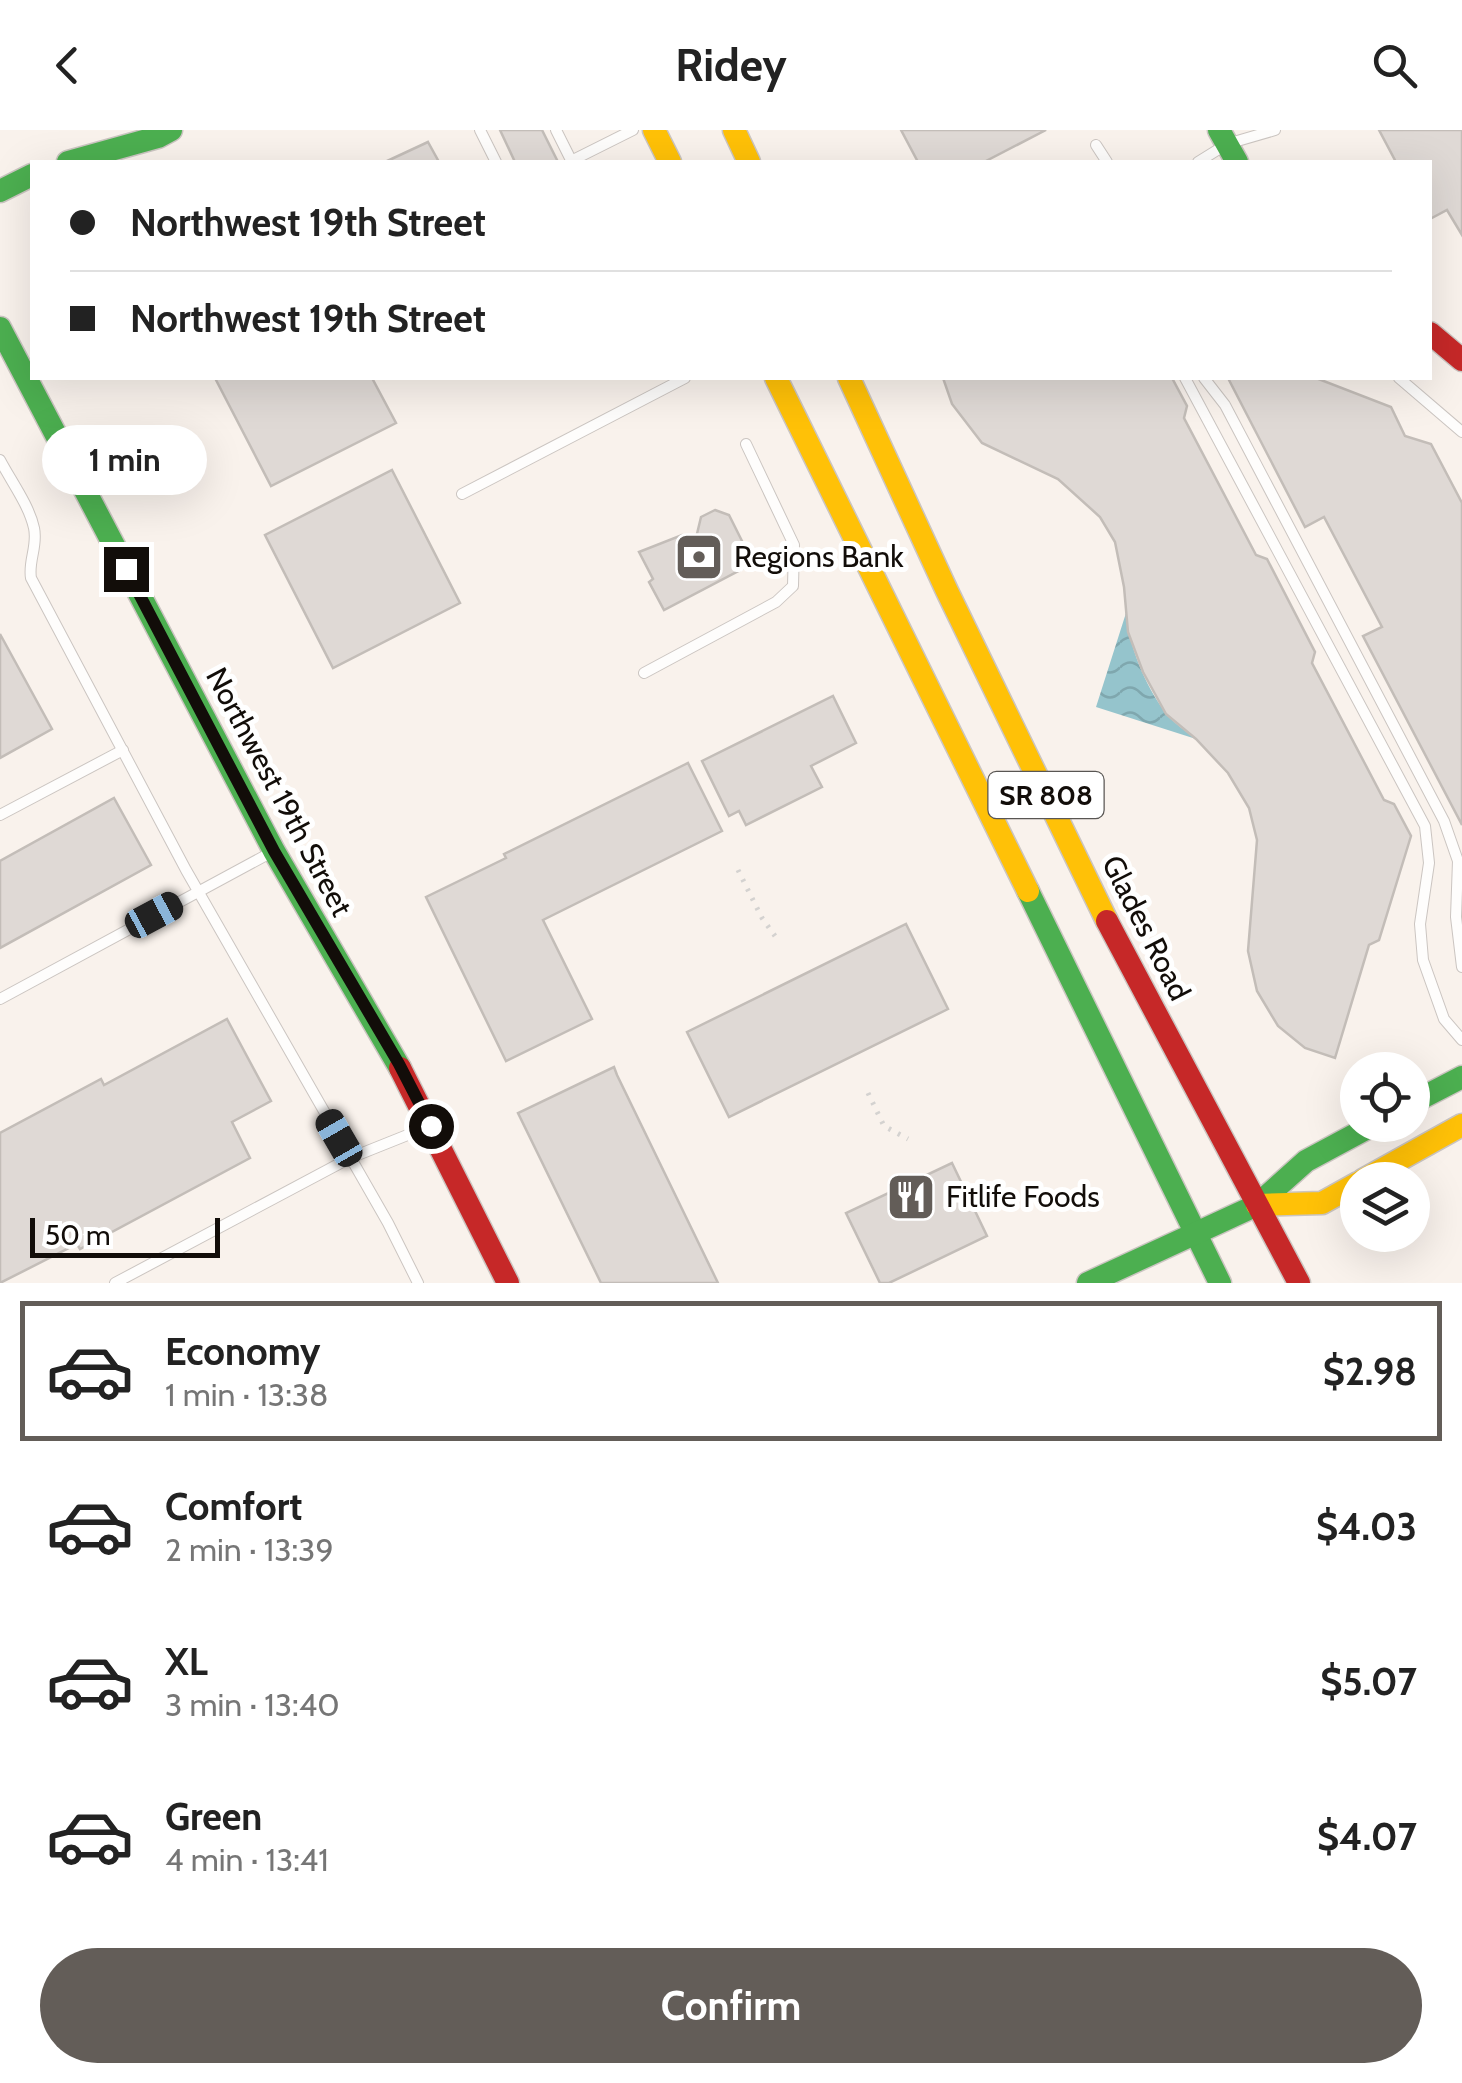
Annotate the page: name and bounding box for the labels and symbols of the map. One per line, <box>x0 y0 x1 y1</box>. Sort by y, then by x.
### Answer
callout: 1 min <box>44 424 208 494</box>
bank icon: Regions Bank <box>673 531 725 583</box>
place label: Regions Bank <box>734 538 904 575</box>
route end <box>104 547 149 592</box>
street label: Northwest 19th Street <box>198 661 361 922</box>
road number: SR 808 <box>988 772 1104 818</box>
street label: Glades Road <box>1094 849 1199 1006</box>
car <box>120 888 188 942</box>
route start <box>409 1104 454 1149</box>
car <box>311 1105 367 1171</box>
restaurant icon: Fitlife Foods <box>885 1171 937 1223</box>
place label: Fitlife Foods <box>946 1178 1100 1215</box>
scale bar <box>30 1213 220 1258</box>

